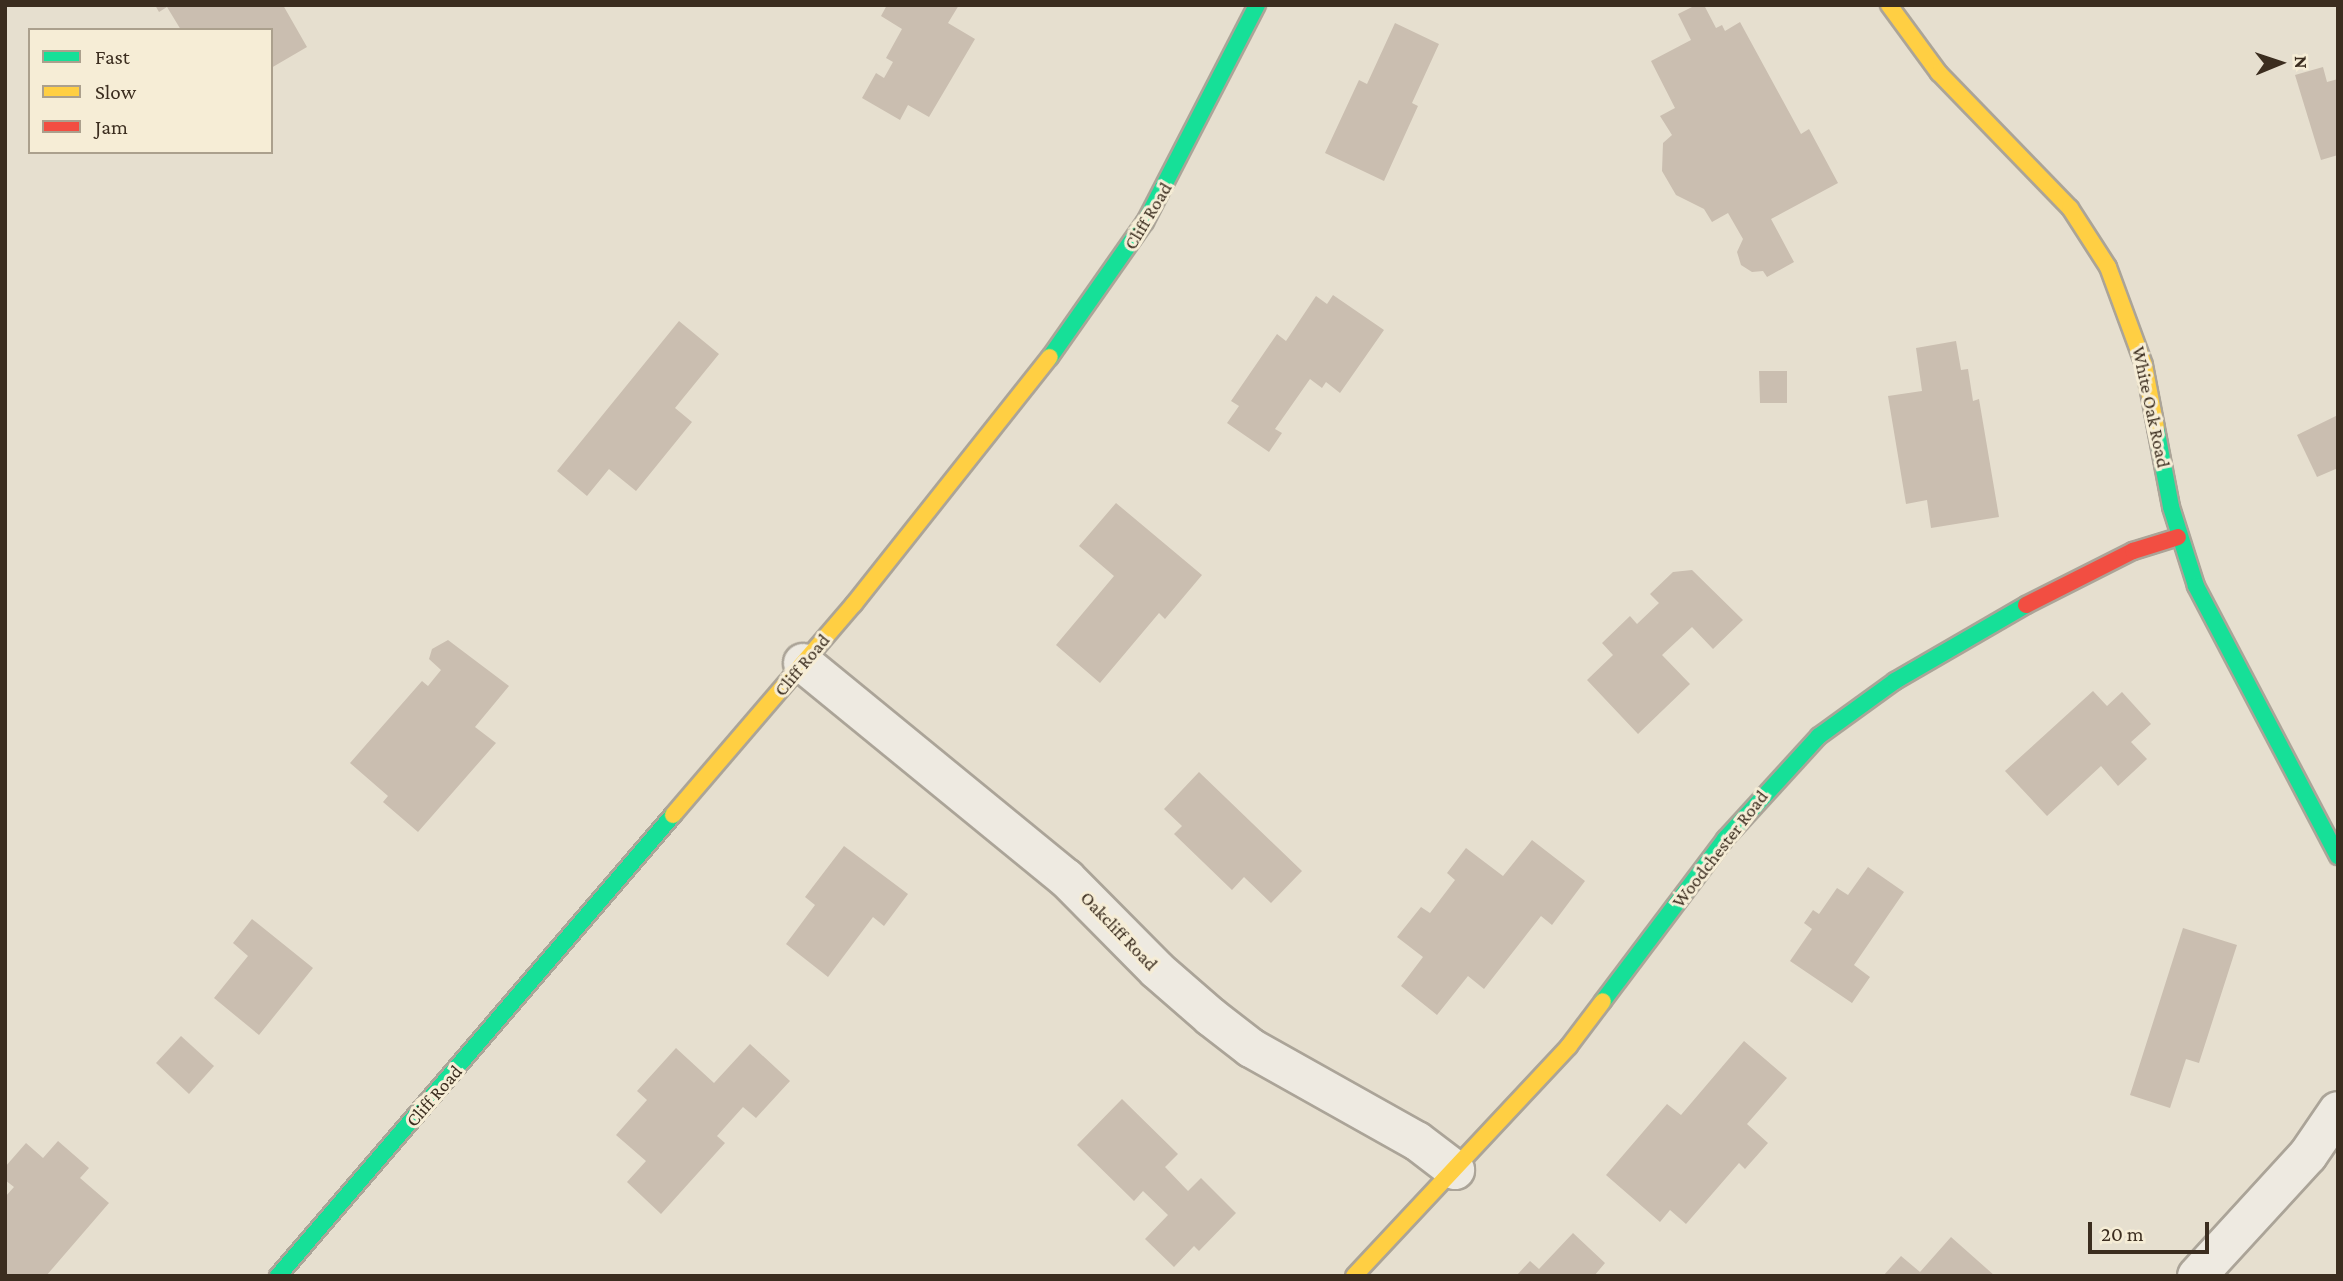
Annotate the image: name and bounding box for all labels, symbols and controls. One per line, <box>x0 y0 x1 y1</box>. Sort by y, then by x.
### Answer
legend <box>28 28 273 154</box>
north arrow <box>2245 28 2315 98</box>
text: Fast <box>95 45 130 69</box>
text: N <box>2291 55 2312 69</box>
text: Slow <box>95 80 136 104</box>
text: Jam <box>95 115 128 139</box>
street label: Cliff Road <box>1119 178 1177 254</box>
street label: White Oak Road <box>2127 344 2175 470</box>
street label: Cliff Road <box>769 629 835 701</box>
street label: Woodchester Road <box>1667 786 1773 912</box>
street label: Oakcliff Road <box>1076 887 1162 975</box>
street label: Cliff Road <box>401 1060 467 1132</box>
scale bar <box>2091 1208 2212 1252</box>
text: 20 m <box>2101 1222 2144 1246</box>

